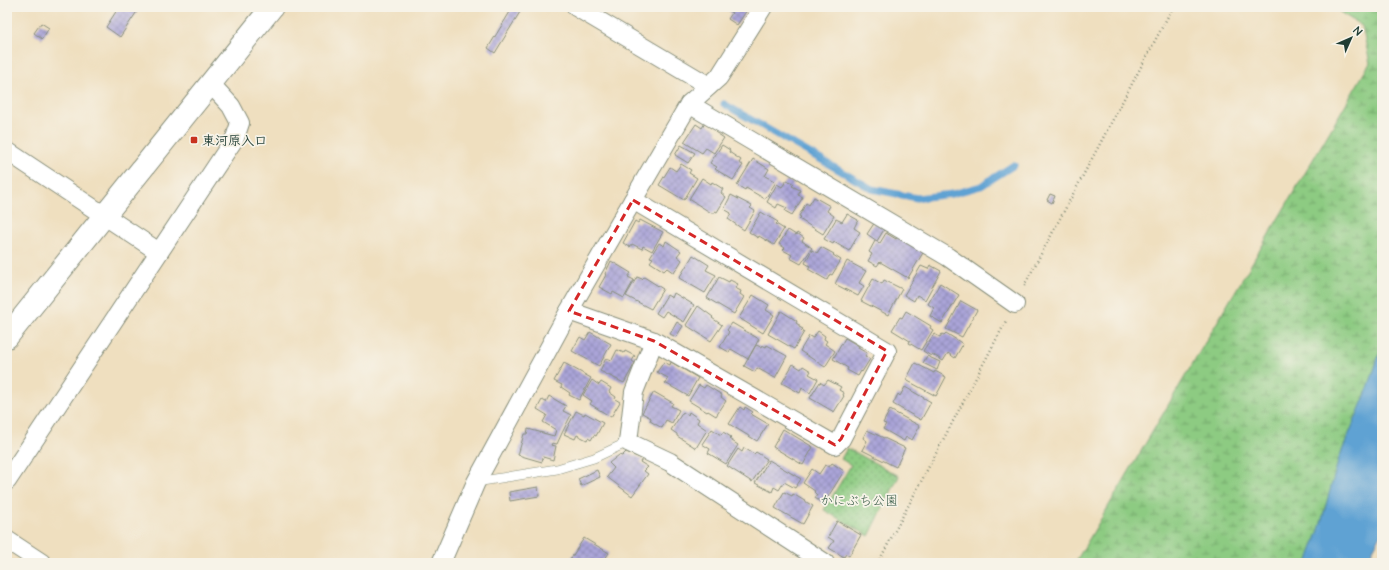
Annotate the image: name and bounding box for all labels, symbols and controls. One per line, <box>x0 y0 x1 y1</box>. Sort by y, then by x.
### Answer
north arrow <box>1331 18 1371 58</box>
text: N <box>1350 24 1366 39</box>
place label: 東河原入口 <box>202 132 267 150</box>
marker: 東河原入口 <box>189 135 199 145</box>
park label: かにぶち公園 <box>820 492 898 510</box>

